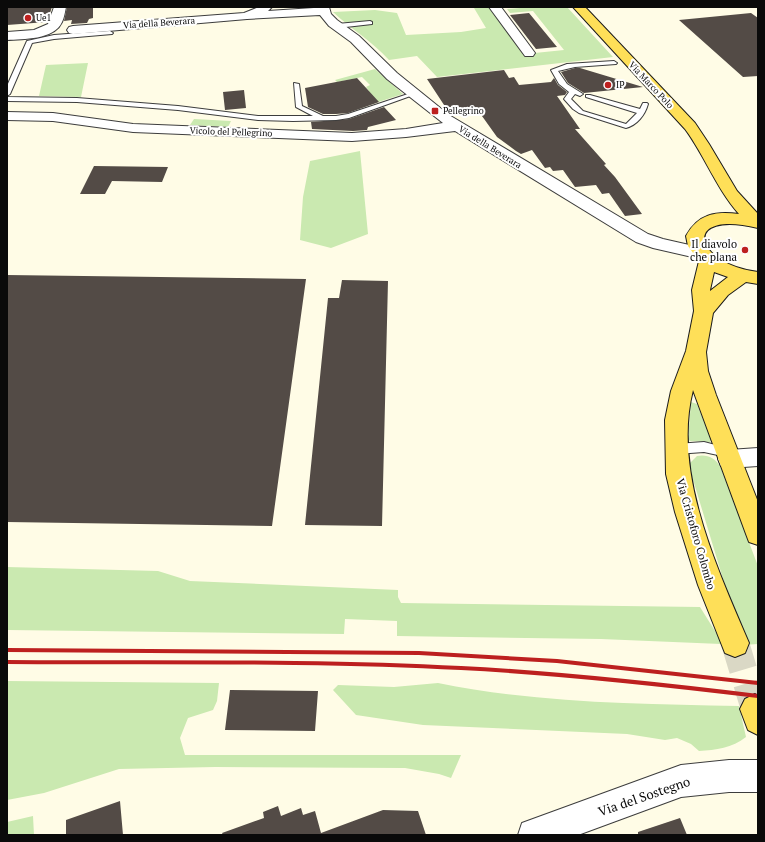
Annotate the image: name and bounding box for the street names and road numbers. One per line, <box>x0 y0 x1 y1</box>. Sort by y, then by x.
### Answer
street label: Via della Beverara <box>123 14 196 32</box>
street label: Via Marco Polo <box>626 59 676 111</box>
street label: Via della Beverara <box>456 123 524 171</box>
street label: Vicolo del Pellegrino <box>189 125 273 139</box>
street label: Via Cristoforo Colombo <box>673 477 719 591</box>
street label: Via del Sostegno <box>596 772 692 820</box>

